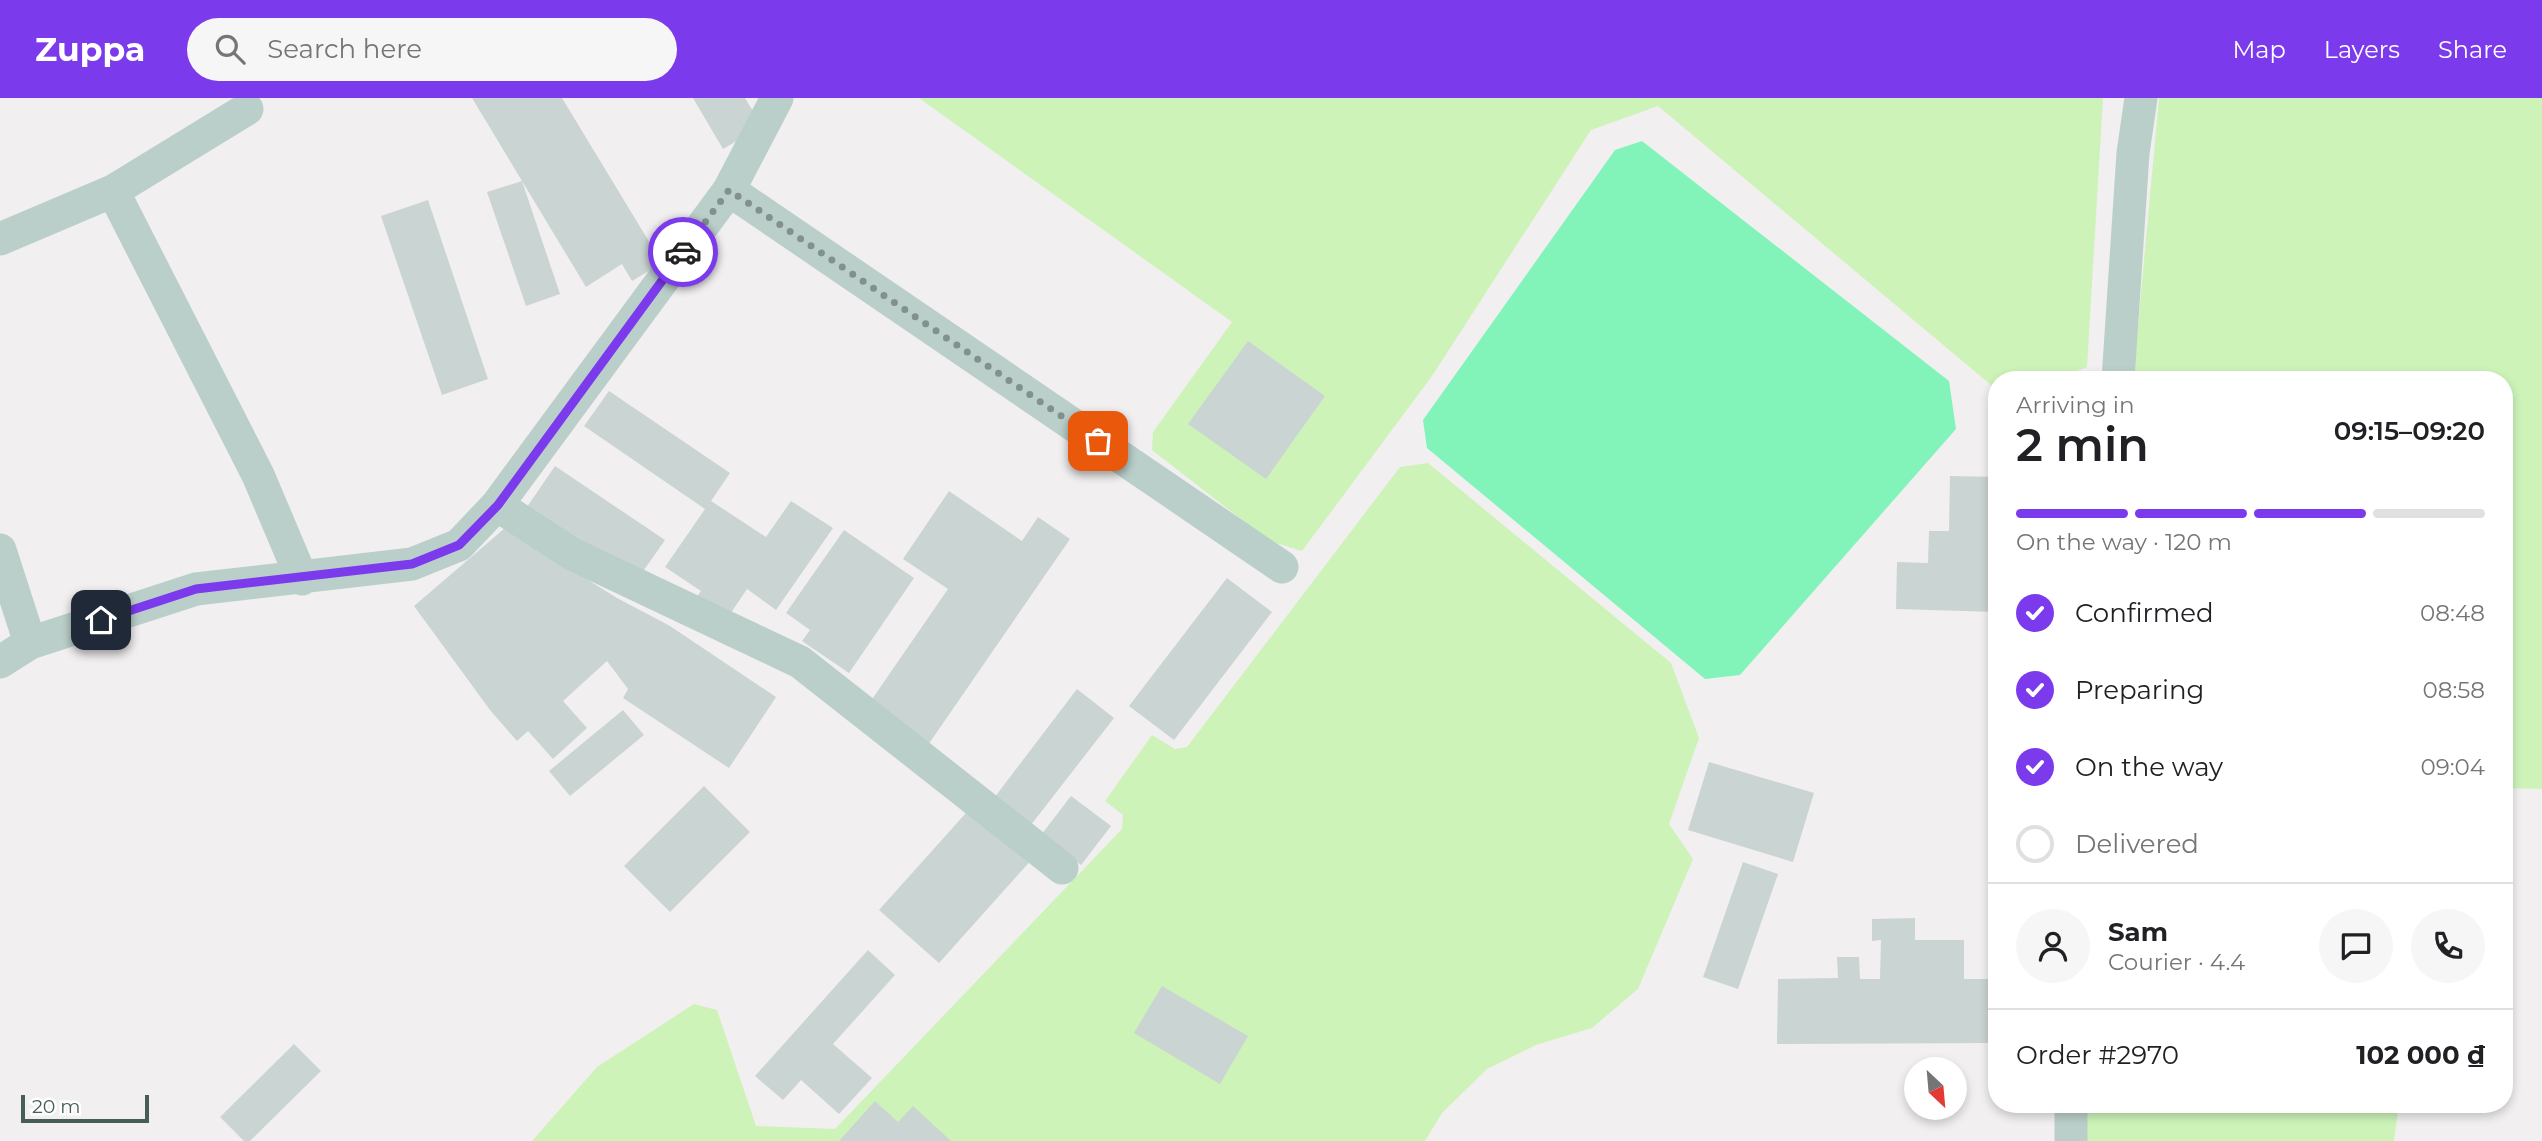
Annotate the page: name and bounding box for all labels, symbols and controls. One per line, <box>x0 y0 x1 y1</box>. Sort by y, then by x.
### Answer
search box <box>187 18 677 81</box>
text: Zuppa <box>35 29 145 69</box>
icon: search <box>211 30 249 68</box>
text: Search here <box>267 33 422 65</box>
text: Map <box>2232 35 2286 64</box>
text: Layers <box>2324 35 2400 64</box>
text: Share <box>2438 35 2507 64</box>
courier <box>648 217 718 287</box>
icon: car <box>664 233 702 271</box>
text: Arriving in <box>2016 391 2135 419</box>
pin <box>1068 411 1128 471</box>
text: 09:15–09:20 <box>2334 415 2485 447</box>
text: 2 min <box>2016 416 2149 473</box>
icon: bag <box>1079 422 1117 460</box>
text: On the way · 120 m <box>2016 528 2232 556</box>
pin <box>71 590 131 650</box>
icon: check <box>2016 594 2054 632</box>
text: Confirmed <box>2075 597 2214 629</box>
text: 08:48 <box>2420 599 2485 627</box>
icon: home <box>82 601 120 639</box>
icon: check <box>2016 671 2054 709</box>
text: Preparing <box>2075 674 2204 706</box>
text: 08:58 <box>2423 676 2485 704</box>
icon: check <box>2016 748 2054 786</box>
text: On the way <box>2075 751 2223 783</box>
text: 09:04 <box>2420 753 2485 781</box>
text: Delivered <box>2075 828 2199 860</box>
button: person <box>2016 909 2090 983</box>
button: chat <box>2319 909 2393 983</box>
button: phone <box>2411 909 2485 983</box>
text: Sam <box>2108 916 2168 948</box>
text: Courier · 4.4 <box>2108 948 2245 976</box>
text: Order #2970 <box>2016 1039 2179 1071</box>
text: 102 000 ₫ <box>2356 1039 2485 1071</box>
north arrow <box>1904 1057 1967 1120</box>
map controls <box>1904 1057 1967 1120</box>
scale bar <box>21 1092 149 1124</box>
text: 20 m <box>32 1095 80 1118</box>

